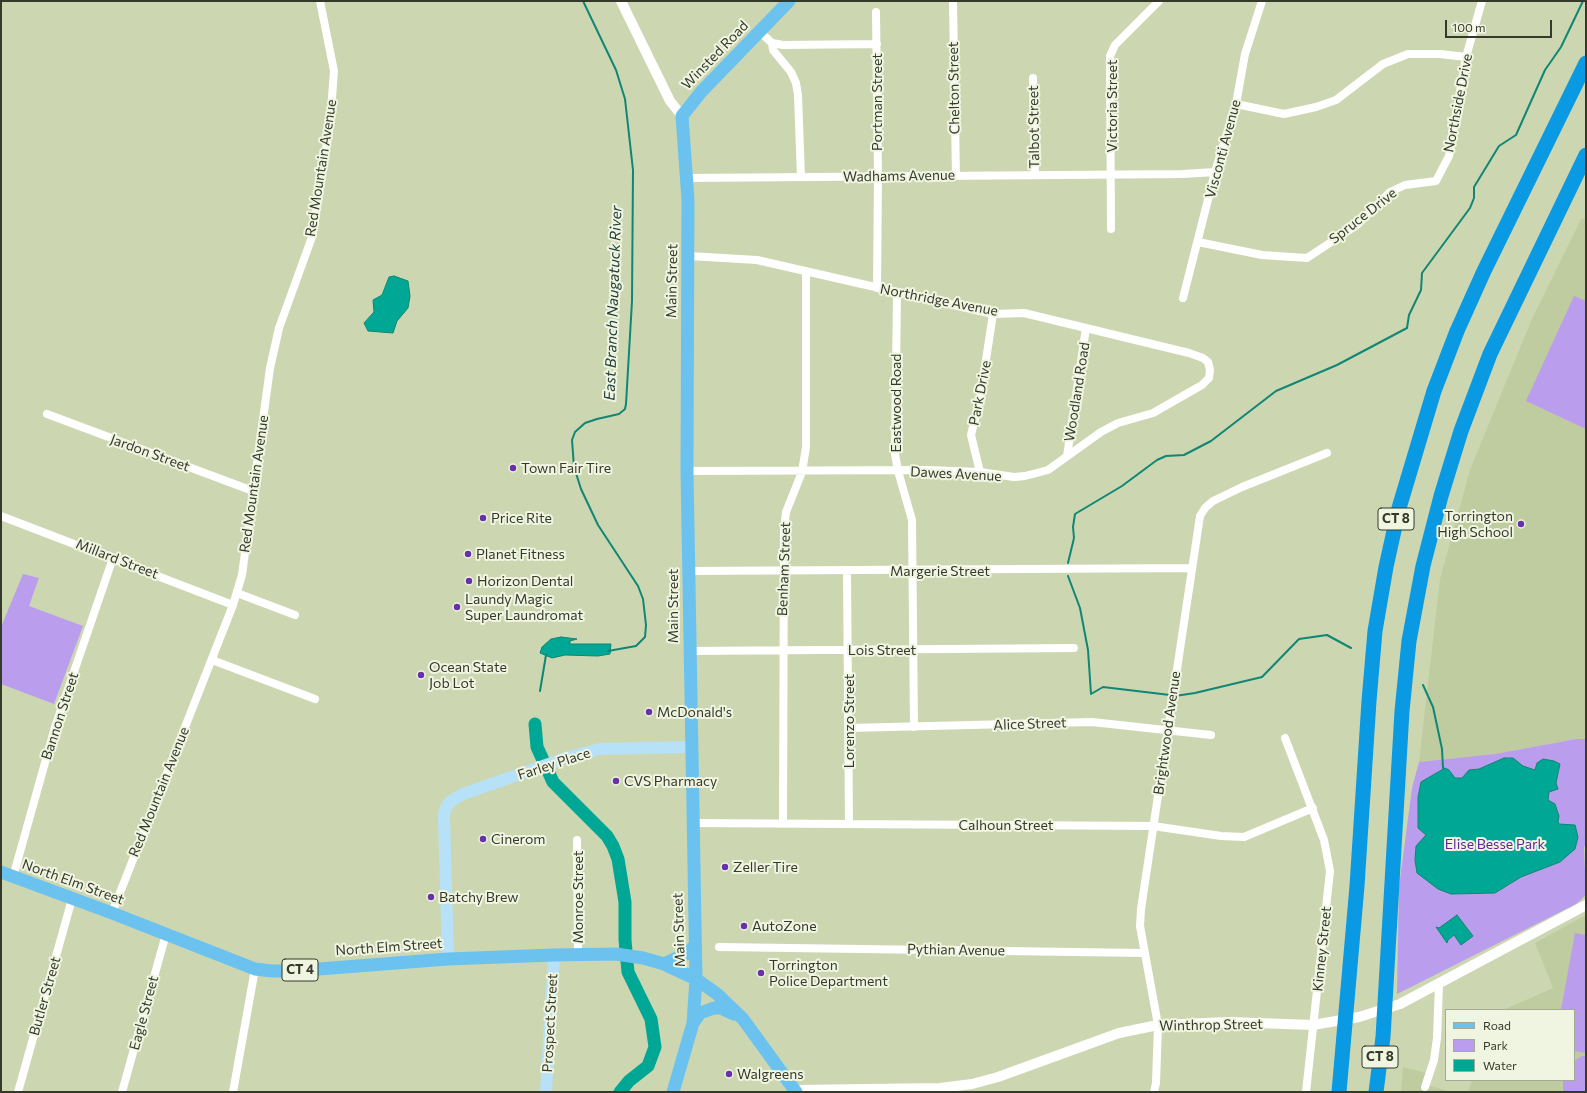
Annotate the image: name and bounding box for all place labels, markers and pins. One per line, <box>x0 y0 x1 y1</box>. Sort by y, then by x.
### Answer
place label: Town Fair Tire <box>521 460 611 476</box>
marker: Town Fair Tire <box>508 463 518 473</box>
place label: Torrington High School <box>1437 508 1513 540</box>
place label: Price Rite <box>491 510 552 526</box>
marker: Price Rite <box>478 513 488 523</box>
marker: Torrington High School <box>1516 519 1526 529</box>
place label: Planet Fitness <box>476 546 565 562</box>
marker: Planet Fitness <box>463 549 473 559</box>
place label: Horizon Dental <box>477 573 573 589</box>
marker: Horizon Dental <box>464 576 474 586</box>
place label: Laundy Magic Super Laundromat <box>465 591 583 624</box>
marker: Laundy Magic Super Laundromat <box>452 602 462 612</box>
place label: Ocean State Job Lot <box>429 659 507 692</box>
marker: Ocean State Job Lot <box>416 670 426 680</box>
place label: McDonald's <box>657 704 732 720</box>
marker: McDonald's <box>644 707 654 717</box>
place label: CVS Pharmacy <box>624 773 717 789</box>
marker: CVS Pharmacy <box>611 776 621 786</box>
place label: Cinerom <box>491 831 546 847</box>
marker: Cinerom <box>478 834 488 844</box>
place label: Zeller Tire <box>733 859 798 875</box>
marker: Zeller Tire <box>720 862 730 872</box>
place label: Batchy Brew <box>439 889 519 905</box>
marker: Batchy Brew <box>426 892 436 902</box>
place label: AutoZone <box>752 918 817 934</box>
marker: AutoZone <box>739 921 749 931</box>
place label: Torrington Police Department <box>769 957 888 990</box>
marker: Torrington Police Department <box>756 968 766 978</box>
place label: Walgreens <box>737 1066 804 1082</box>
marker: Walgreens <box>724 1069 734 1079</box>

